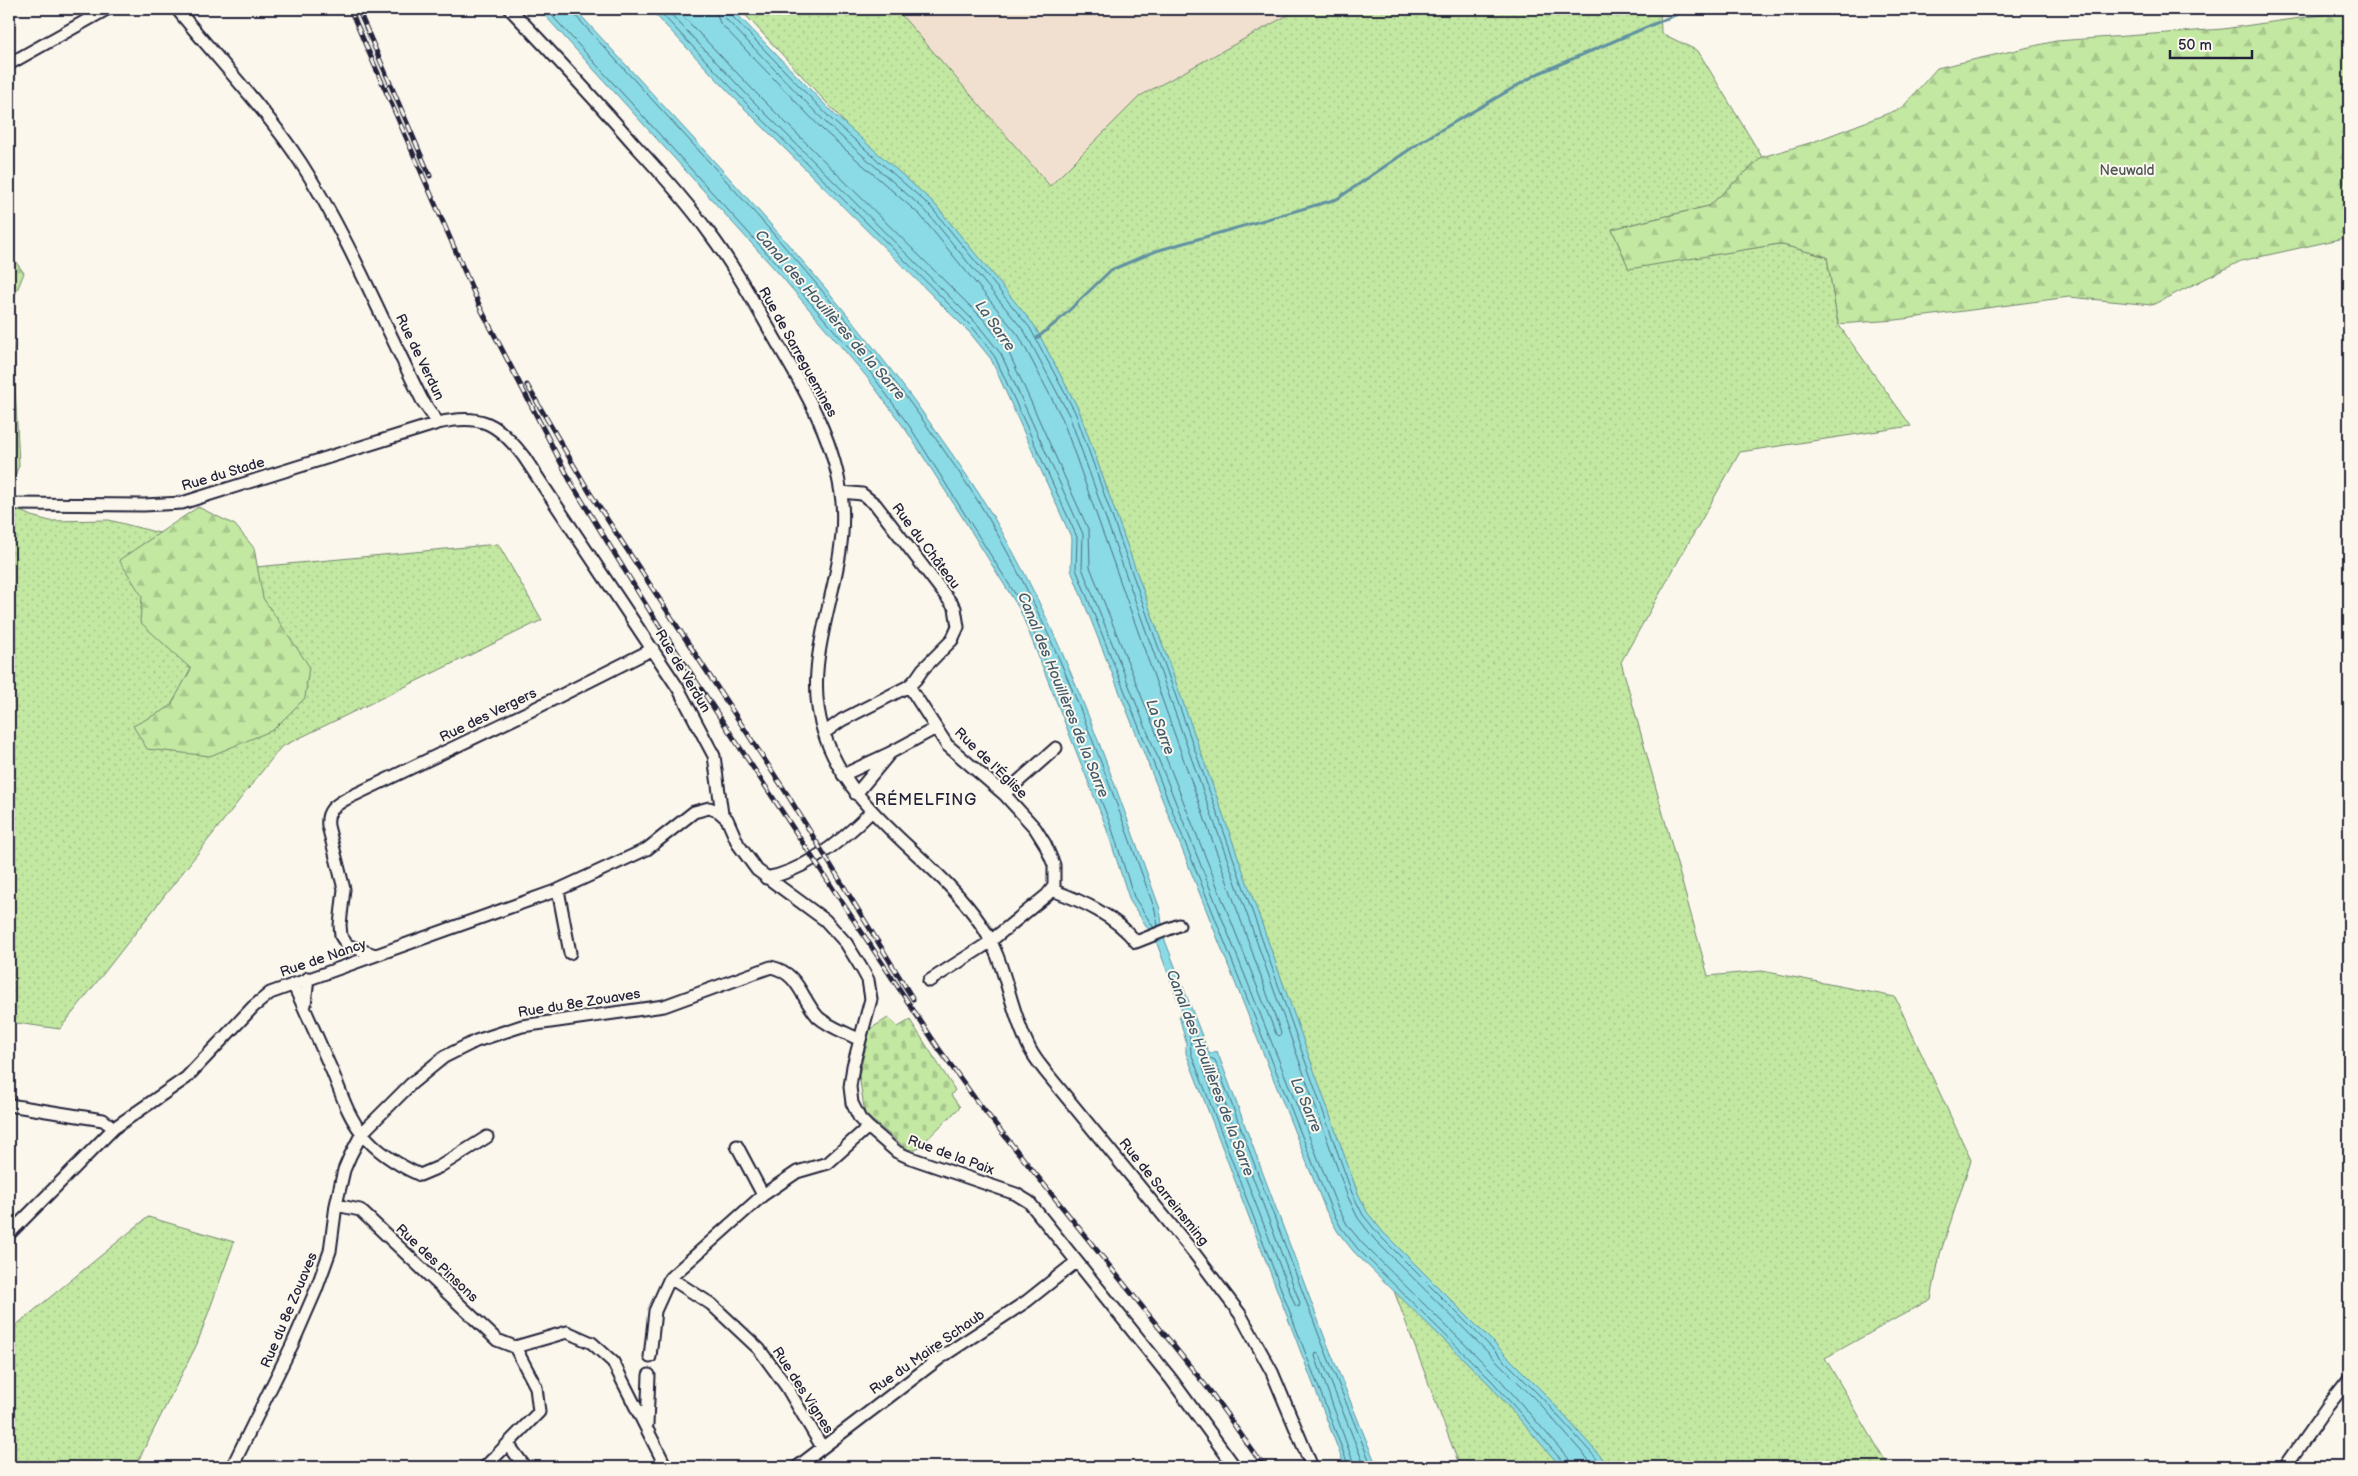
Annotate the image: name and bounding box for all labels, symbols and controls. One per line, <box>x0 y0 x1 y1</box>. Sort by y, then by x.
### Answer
scale bar <box>2170 28 2253 60</box>
text: 50 m <box>2178 36 2212 55</box>
park label: Neuwald <box>2100 162 2154 179</box>
water label: Canal des Houillères de la Sarre <box>751 226 909 404</box>
street label: Rue de Sarreguemines <box>755 284 841 420</box>
water label: La Sarre <box>971 297 1020 355</box>
street label: Rue de Verdun <box>392 311 448 403</box>
street label: Rue du Stade <box>180 453 266 495</box>
street label: Rue du Château <box>888 500 964 592</box>
water label: Canal des Houillères de la Sarre <box>1013 590 1113 801</box>
street label: Rue de Verdun <box>652 626 715 716</box>
street label: Rue des Vergers <box>437 684 539 746</box>
water label: La Sarre <box>1141 697 1179 758</box>
street label: Rue de l'Église <box>951 723 1032 802</box>
district label: RÉMELFING <box>875 789 977 810</box>
street label: Rue de Nancy <box>278 935 369 981</box>
water label: Canal des Houillères de la Sarre <box>1162 967 1258 1179</box>
street label: Rue du 8e Zouaves <box>517 985 641 1021</box>
water label: La Sarre <box>1286 1075 1326 1136</box>
street label: Rue de la Paix <box>905 1132 997 1179</box>
street label: Rue de Sarreinsming <box>1116 1135 1212 1249</box>
street label: Rue des Pinsons <box>392 1220 482 1306</box>
street label: Rue du 8e Zouaves <box>257 1250 321 1370</box>
street label: Rue du Maire Schaub <box>866 1306 988 1398</box>
street label: Rue des Vignes <box>769 1344 837 1436</box>

